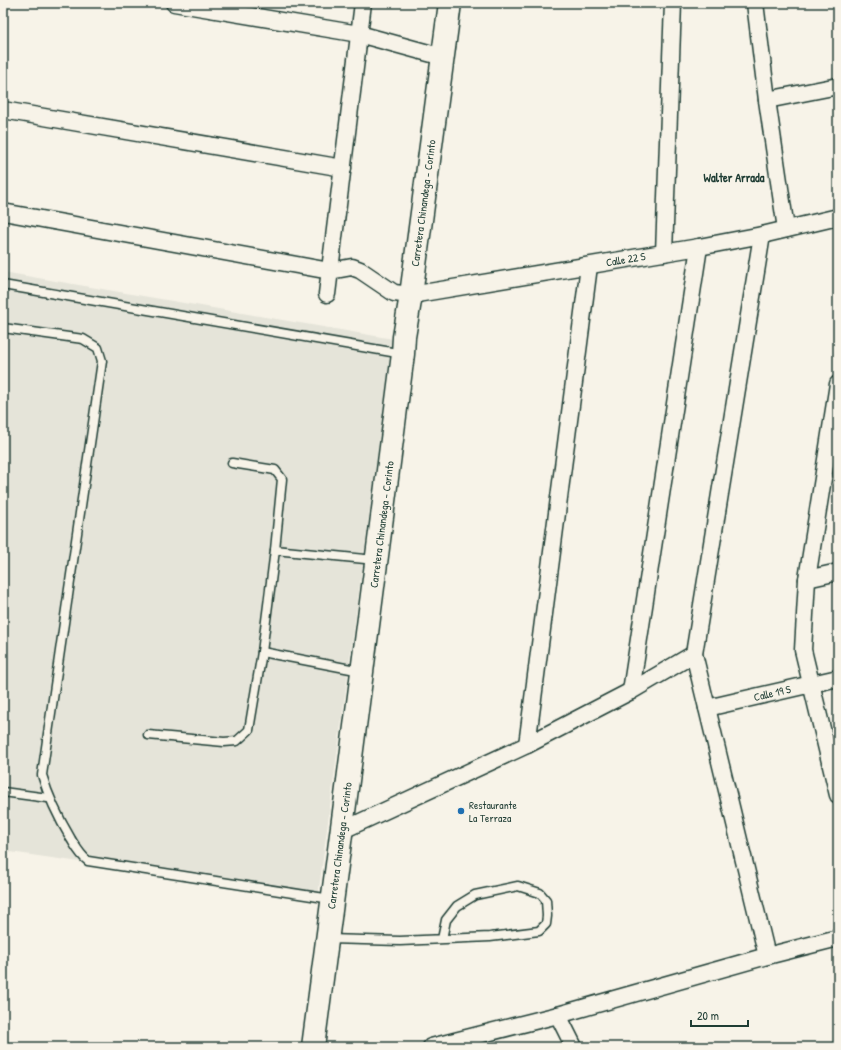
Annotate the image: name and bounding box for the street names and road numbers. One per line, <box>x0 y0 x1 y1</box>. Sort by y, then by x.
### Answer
street label: Carretera Chinandega - Corinto <box>408 138 439 267</box>
street label: Calle 22 S <box>605 249 647 269</box>
street label: Carretera Chinandega - Corinto <box>367 460 397 589</box>
street label: Calle 19 S <box>752 682 792 704</box>
street label: Carretera Chinandega - Corinto <box>324 781 355 910</box>

